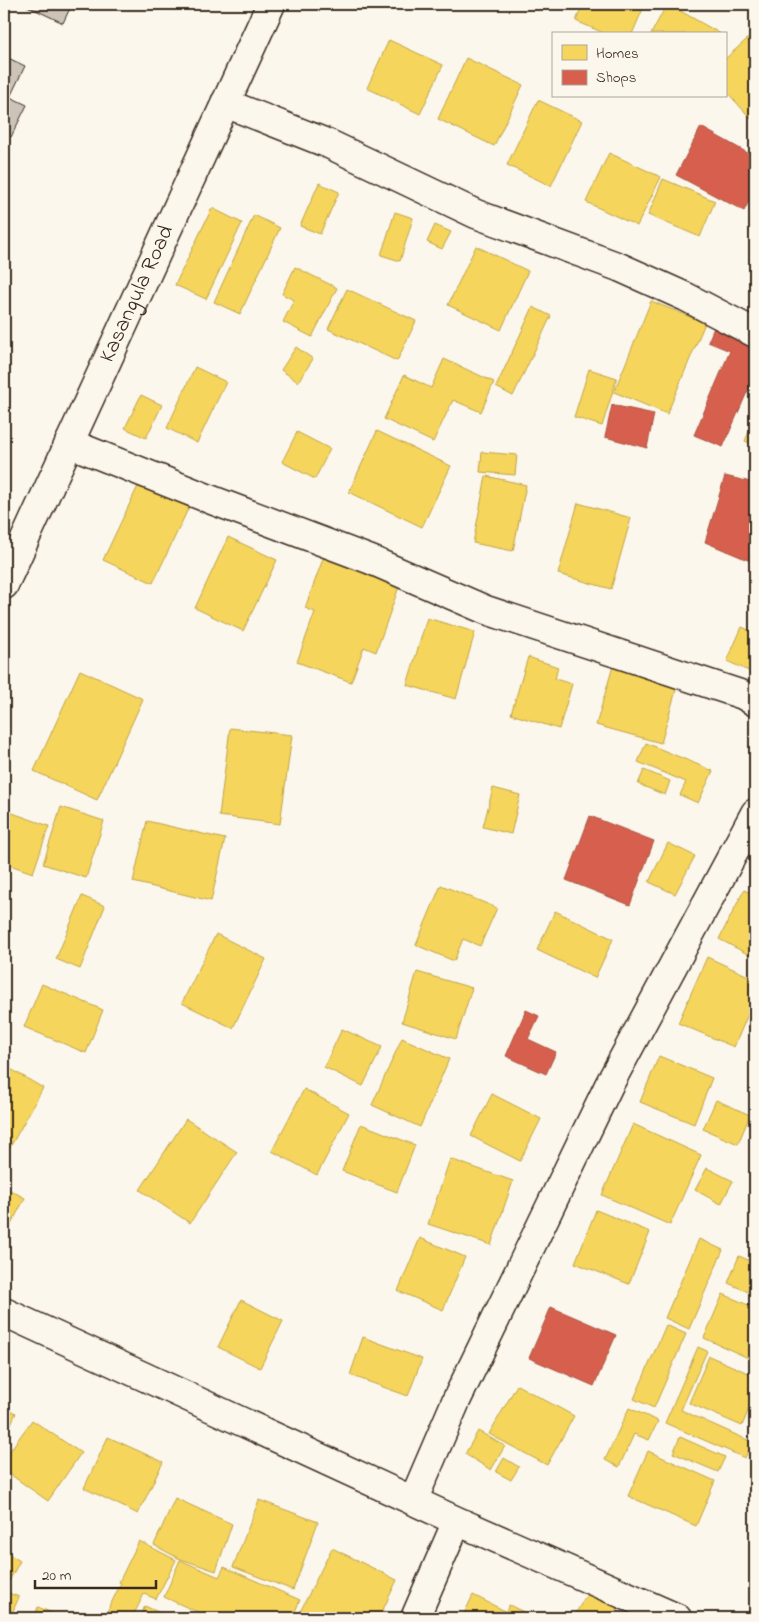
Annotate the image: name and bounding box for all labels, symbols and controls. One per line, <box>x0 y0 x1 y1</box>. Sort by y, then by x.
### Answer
legend <box>552 32 726 98</box>
text: Homes <box>596 43 639 65</box>
text: Shops <box>596 67 636 89</box>
street label: Kasangula Road <box>92 220 183 368</box>
scale bar <box>35 1557 156 1589</box>
text: 20 m <box>42 1565 72 1587</box>

